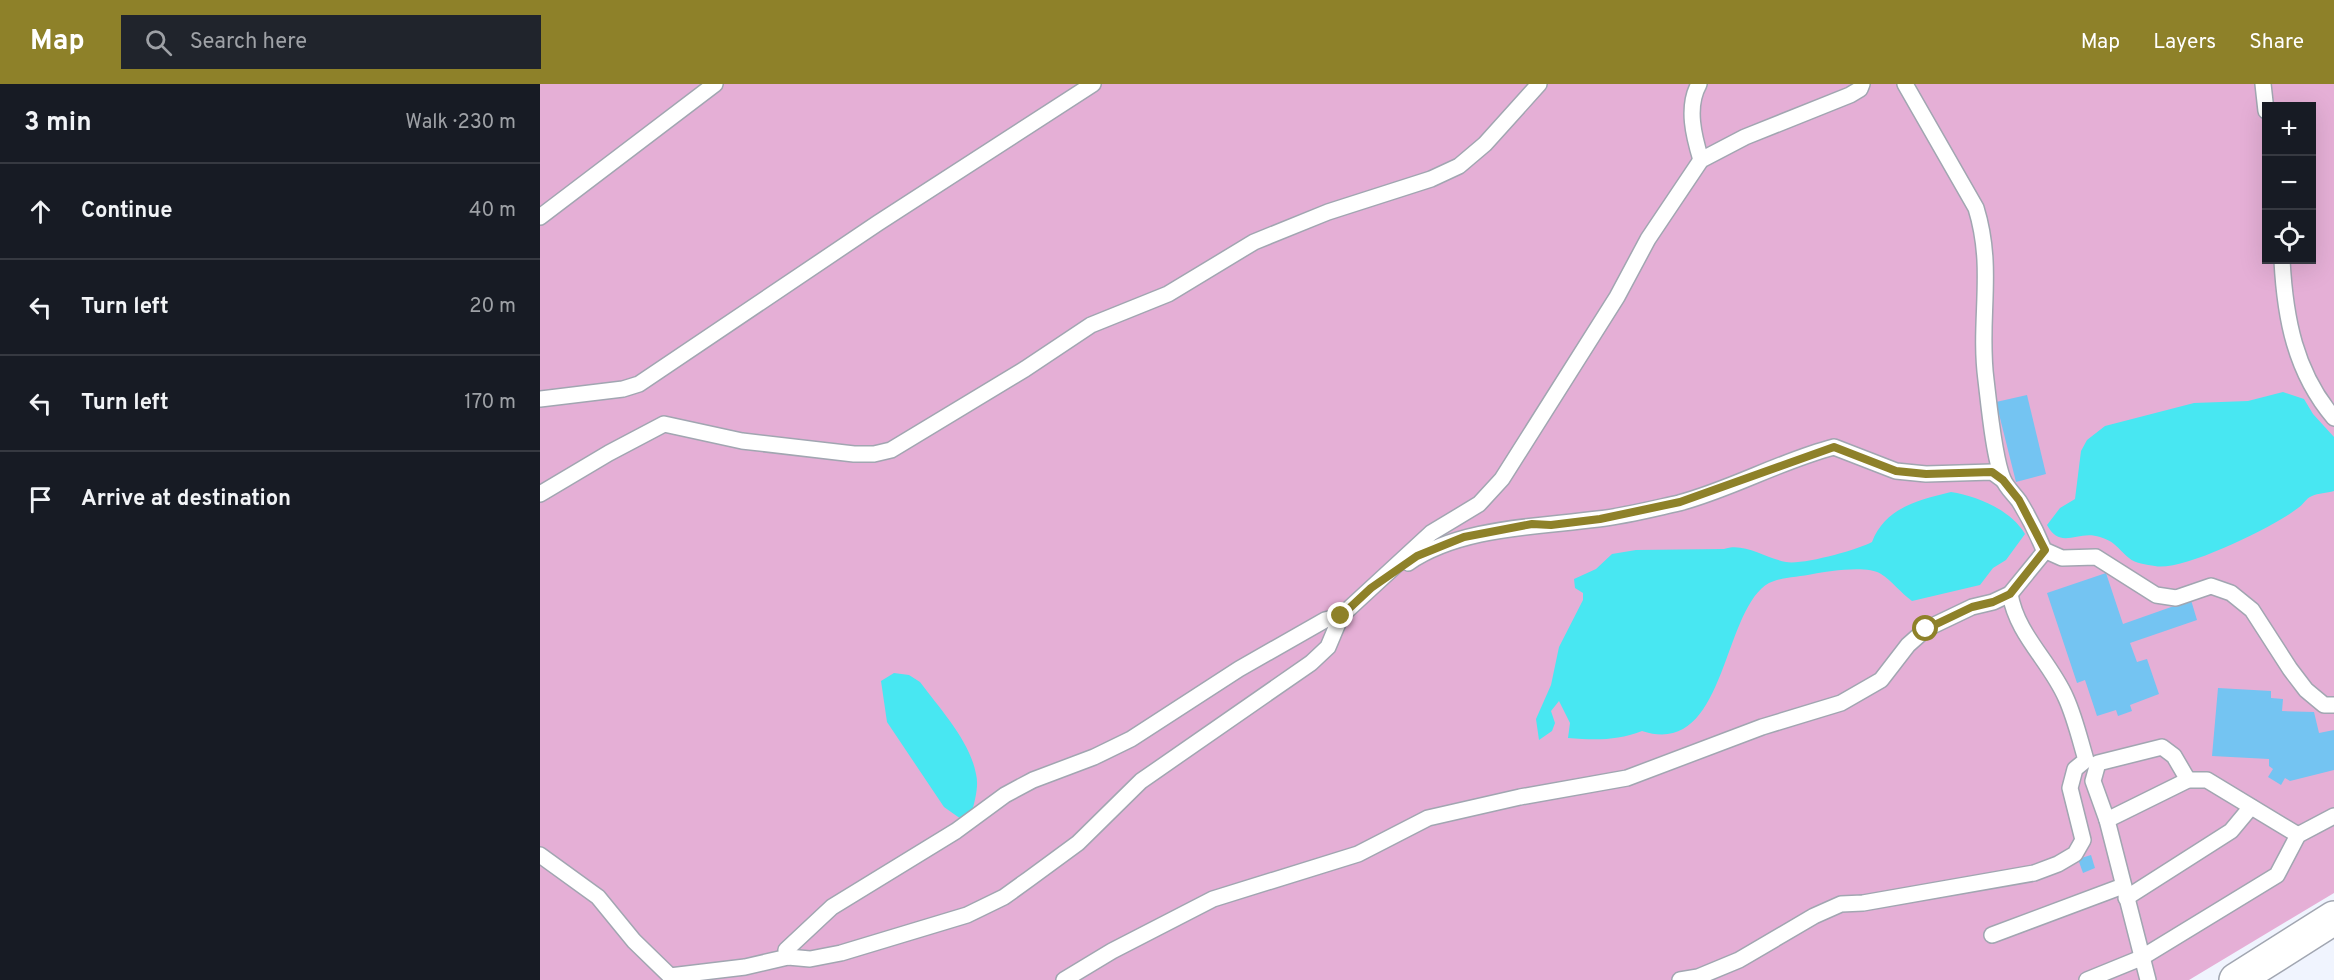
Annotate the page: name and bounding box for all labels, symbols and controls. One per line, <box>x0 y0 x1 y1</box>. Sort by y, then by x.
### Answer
search box <box>121 15 541 69</box>
text: Map <box>30 24 85 60</box>
icon: search <box>142 26 175 59</box>
text: Search here <box>190 29 307 56</box>
text: Map <box>2081 29 2120 56</box>
text: Layers <box>2153 29 2216 56</box>
text: Share <box>2249 29 2304 56</box>
map controls <box>2262 102 2316 264</box>
button: + <box>2262 102 2316 156</box>
text: 3 min <box>24 107 92 140</box>
text: Walk · 230 m <box>405 110 516 136</box>
button: − <box>2262 156 2316 210</box>
icon: ahead <box>24 195 57 228</box>
text: Continue <box>81 198 172 225</box>
text: 40 m <box>469 198 516 224</box>
button: locate <box>2262 210 2316 264</box>
icon: left <box>24 291 57 324</box>
text: Turn left <box>81 294 169 321</box>
text: 20 m <box>469 294 516 320</box>
icon: left <box>24 387 57 420</box>
text: Turn left <box>81 390 169 417</box>
text: 170 m <box>464 390 516 416</box>
icon: arrive <box>24 483 57 516</box>
text: Arrive at destination <box>81 486 291 513</box>
route end <box>1327 602 1353 628</box>
route start <box>1912 615 1938 641</box>

